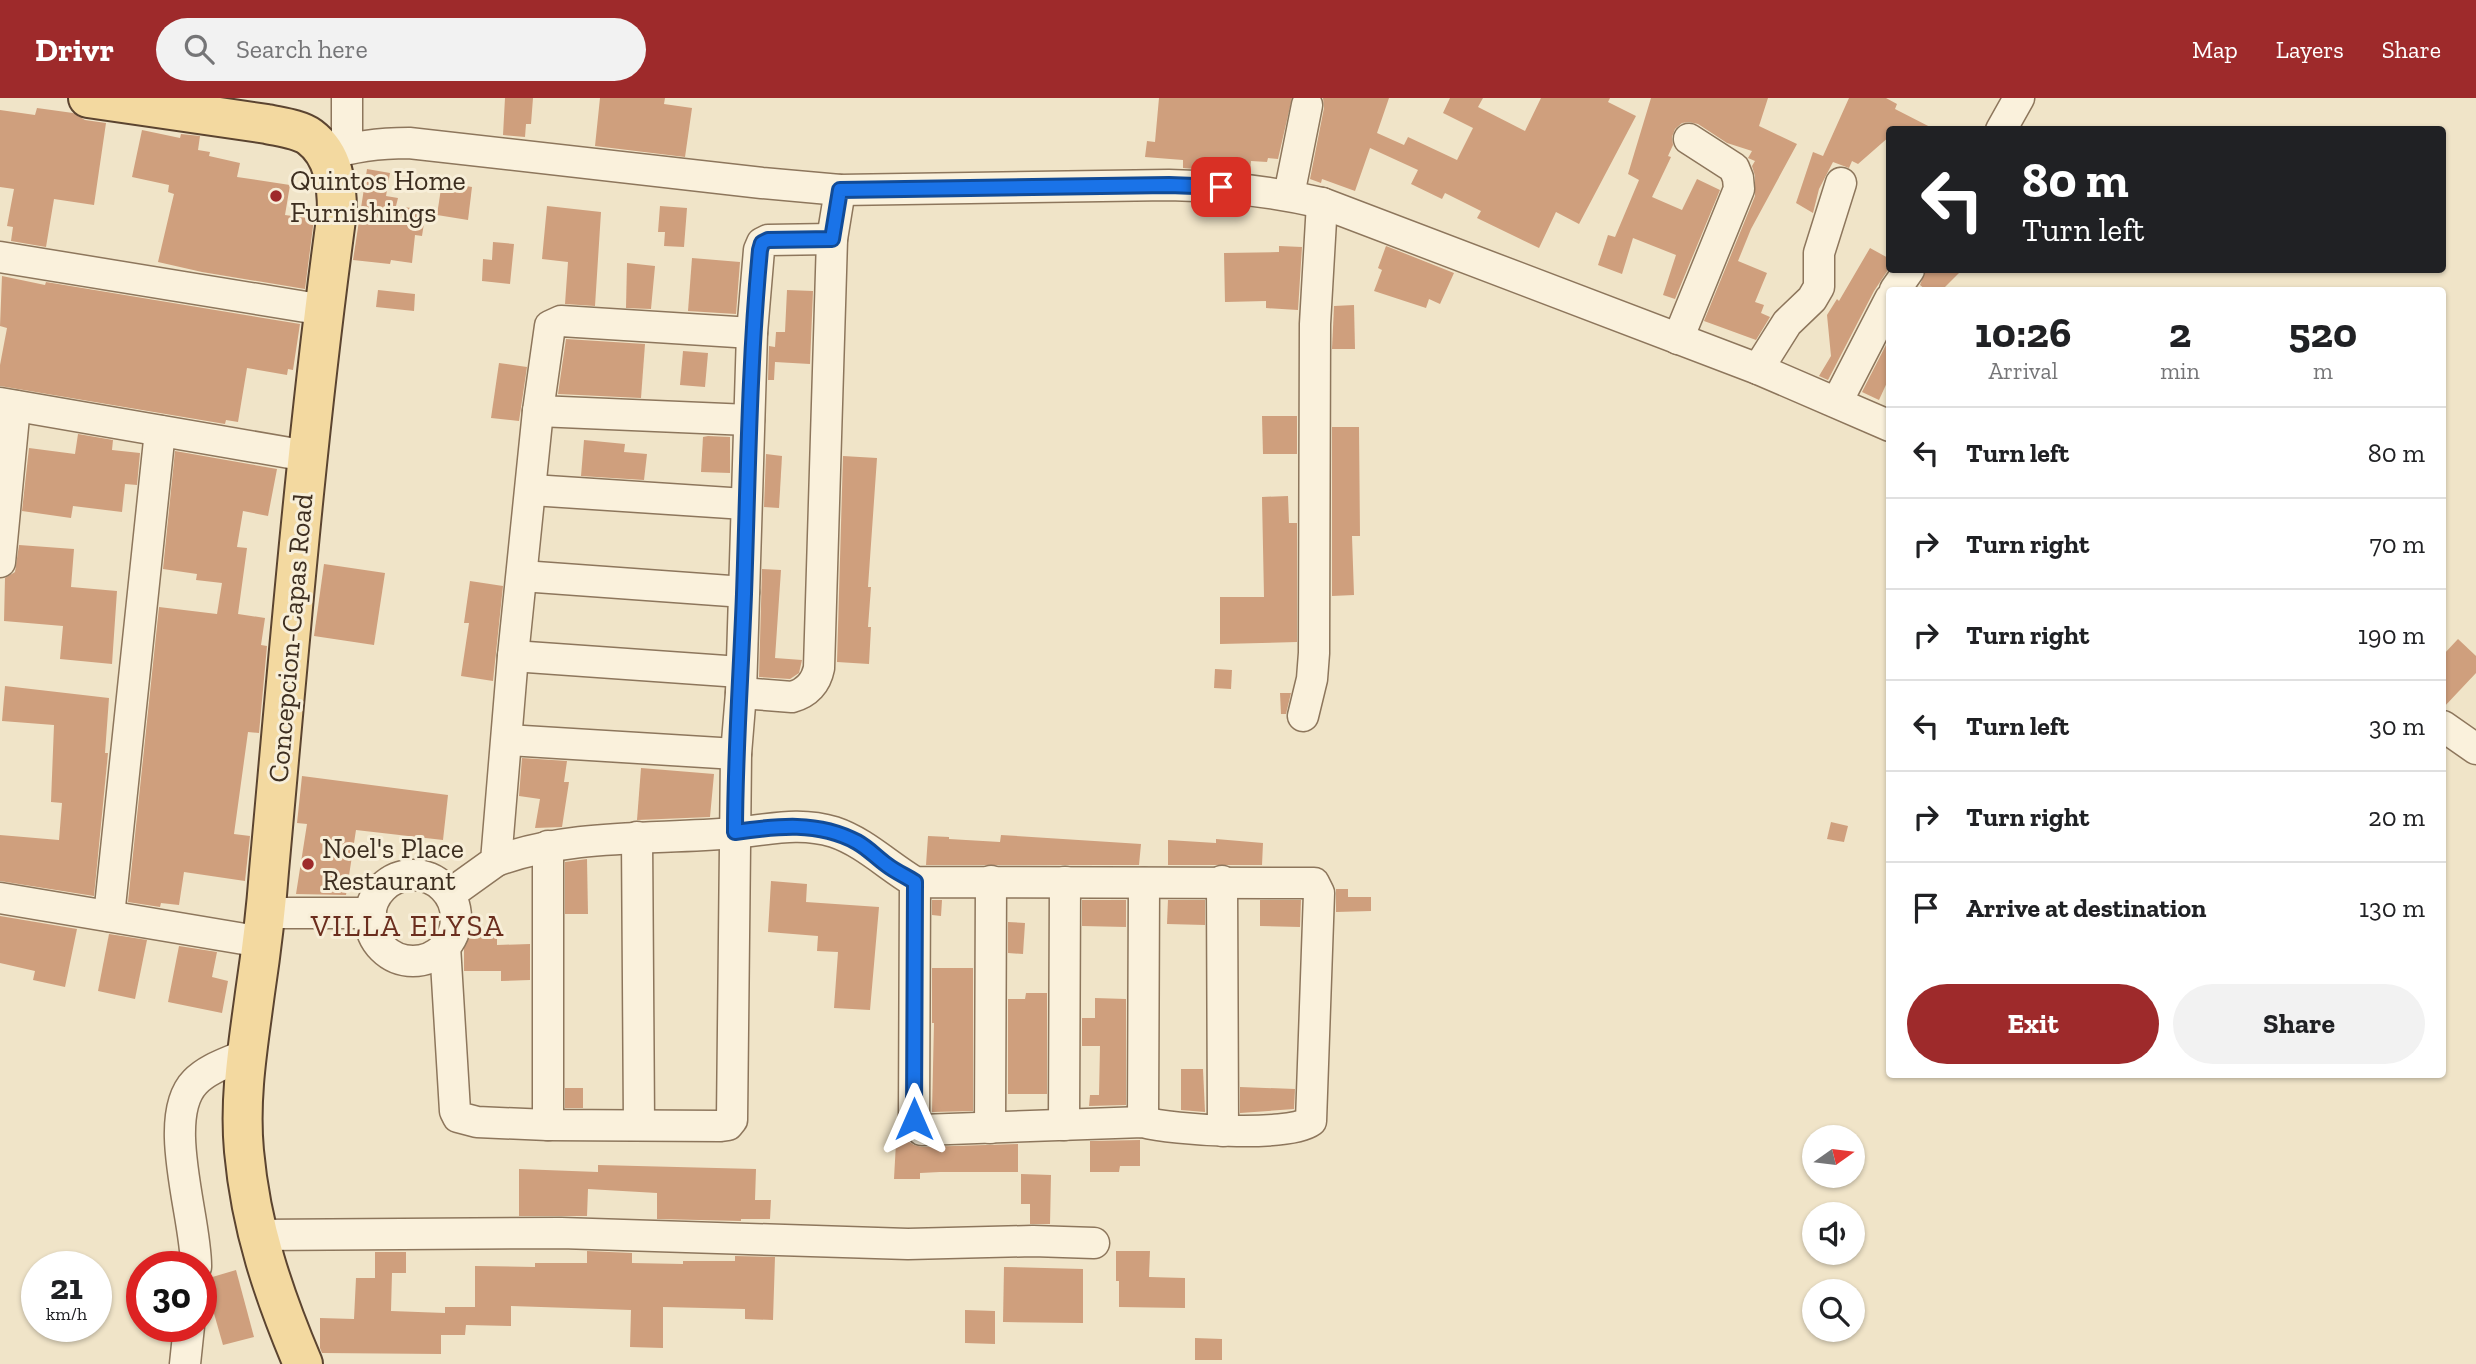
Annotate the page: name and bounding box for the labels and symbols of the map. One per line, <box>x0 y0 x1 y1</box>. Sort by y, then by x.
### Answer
pin <box>1191 157 1251 217</box>
place label: Quintos Home Furnishings <box>290 164 466 229</box>
marker: Quintos Home Furnishings <box>268 188 284 204</box>
street label: Concepcion-Capas Road <box>261 492 320 784</box>
place label: Noel's Place Restaurant <box>322 832 464 897</box>
marker: Noel's Place Restaurant <box>300 856 316 872</box>
district label: VILLA ELYSA <box>310 908 505 944</box>
position arrow <box>877 1082 951 1156</box>
north arrow <box>1802 1125 1866 1188</box>
speed limit sign: 30 <box>126 1251 217 1342</box>

